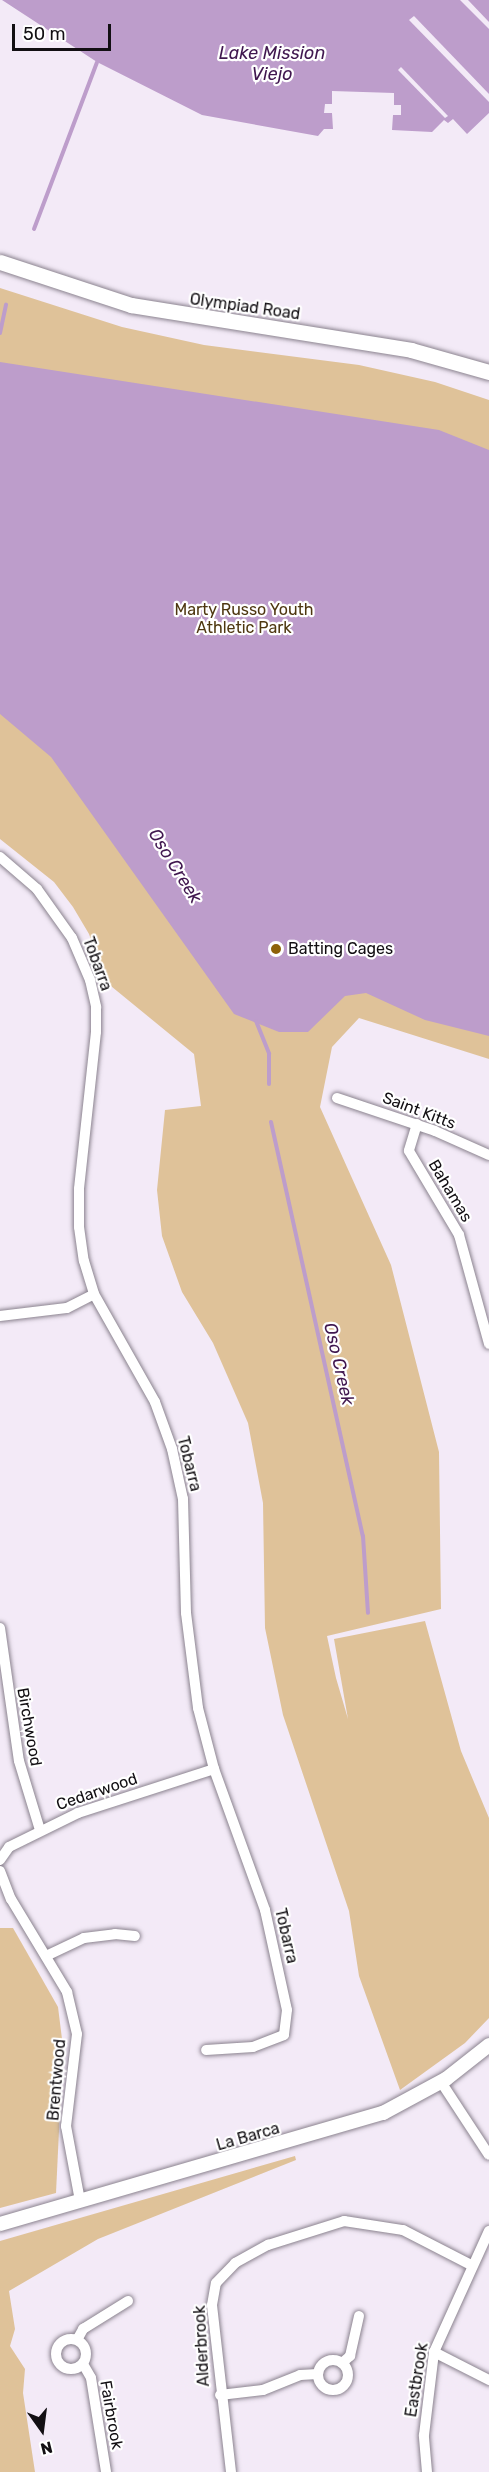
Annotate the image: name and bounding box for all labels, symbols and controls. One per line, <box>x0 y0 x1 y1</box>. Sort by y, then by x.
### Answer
scale bar <box>15 12 114 50</box>
text: 50 m <box>23 23 66 45</box>
water label: Lake Mission Viejo <box>219 43 325 86</box>
street label: Olympiad Road <box>189 290 301 324</box>
park label: Marty Russo Youth Athletic Park <box>174 600 314 638</box>
water label: Oso Creek <box>144 825 206 907</box>
street label: Tobarra <box>78 934 116 994</box>
place label: Batting Cages <box>288 939 393 959</box>
marker: Batting Cages <box>269 942 283 956</box>
street label: Saint Kitts <box>380 1088 458 1134</box>
street label: Bahamas <box>424 1156 476 1226</box>
water label: Oso Creek <box>319 1321 359 1407</box>
street label: Tobarra <box>173 1434 205 1494</box>
street label: Birchwood <box>13 1686 45 1768</box>
street label: Cedarwood <box>54 1769 140 1815</box>
street label: Tobarra <box>270 1906 302 1966</box>
street label: Brentwood <box>44 2038 70 2122</box>
street label: La Barca <box>214 2119 282 2155</box>
street label: Alderbrook <box>190 2305 214 2387</box>
street label: Eastbrook <box>402 2341 432 2419</box>
street label: Fairbrook <box>95 2379 127 2451</box>
north arrow <box>12 2400 72 2460</box>
text: N <box>39 2437 54 2459</box>

